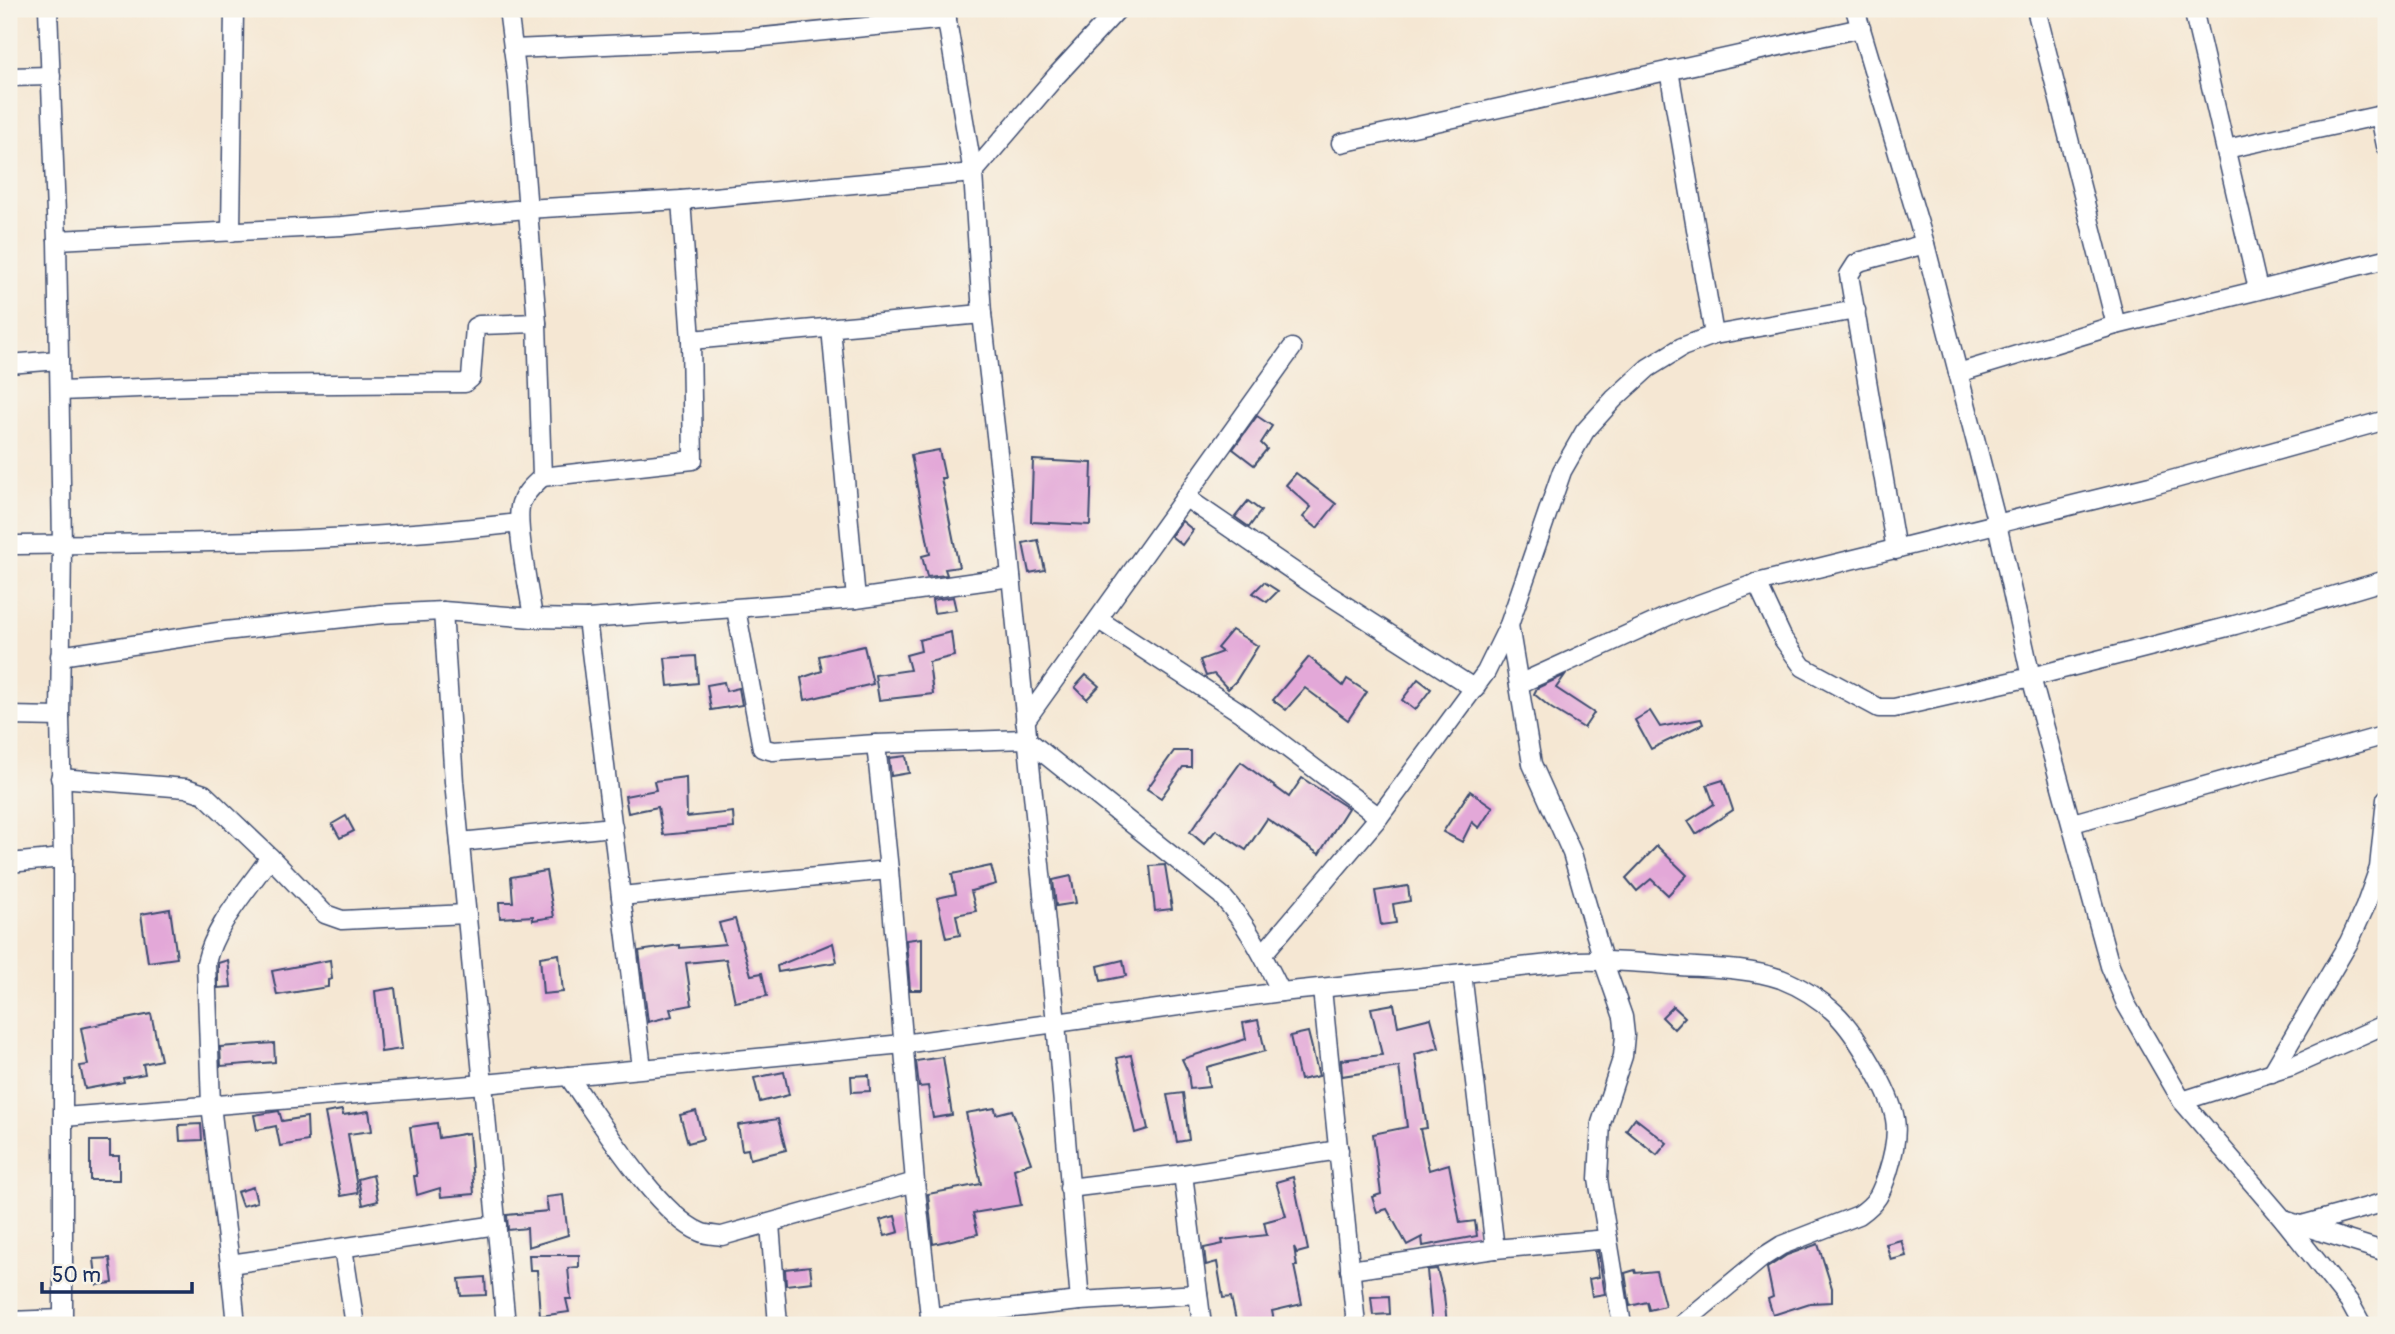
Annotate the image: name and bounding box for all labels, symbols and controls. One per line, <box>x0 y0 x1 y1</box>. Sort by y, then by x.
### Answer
scale bar <box>42 1250 192 1294</box>
text: 50 m <box>52 1262 101 1289</box>

